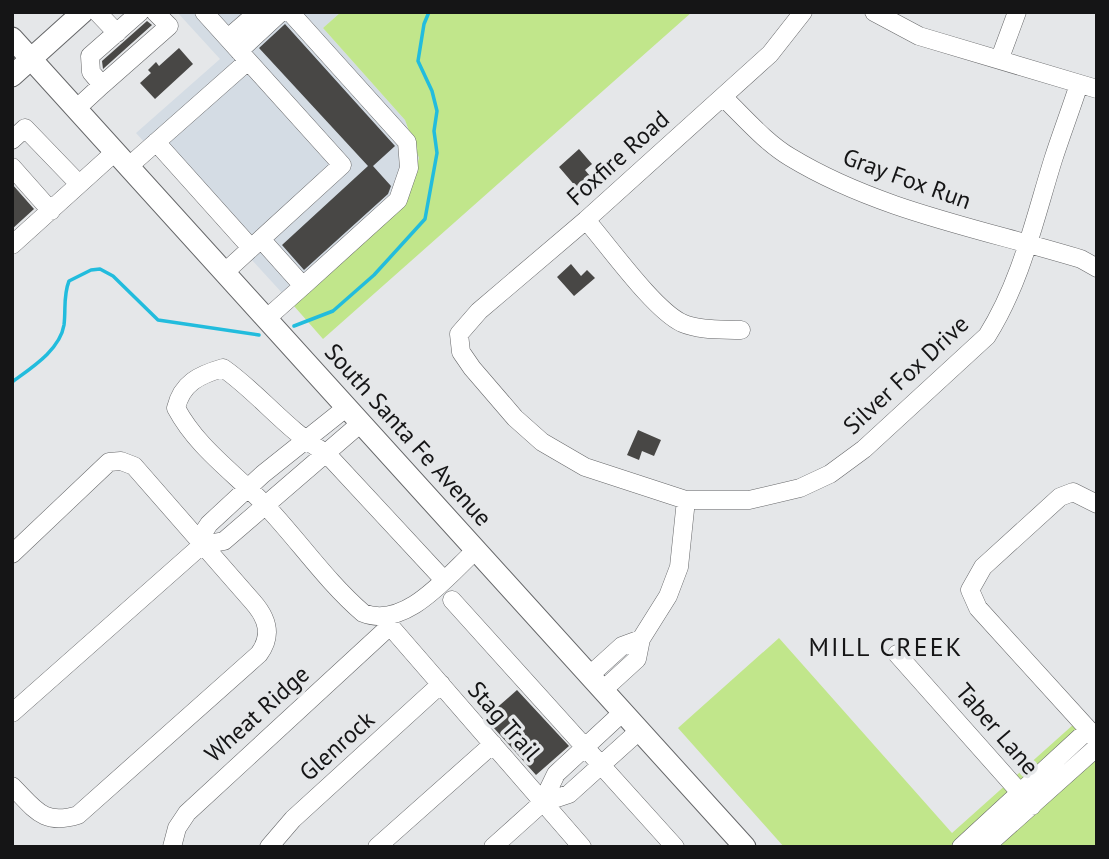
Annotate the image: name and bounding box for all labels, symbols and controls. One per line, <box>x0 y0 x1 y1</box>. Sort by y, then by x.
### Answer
street label: Foxfire Road <box>560 103 675 212</box>
street label: Gray Fox Run <box>839 141 976 216</box>
street label: Silver Fox Drive <box>836 308 975 441</box>
street label: South Santa Fe Avenue <box>318 337 499 533</box>
district label: MILL CREEK <box>809 630 963 663</box>
street label: Wheat Ridge <box>198 659 315 769</box>
street label: Stag Trail <box>461 674 547 767</box>
street label: Taber Lane <box>949 676 1046 781</box>
street label: Glenrock <box>293 704 381 787</box>

